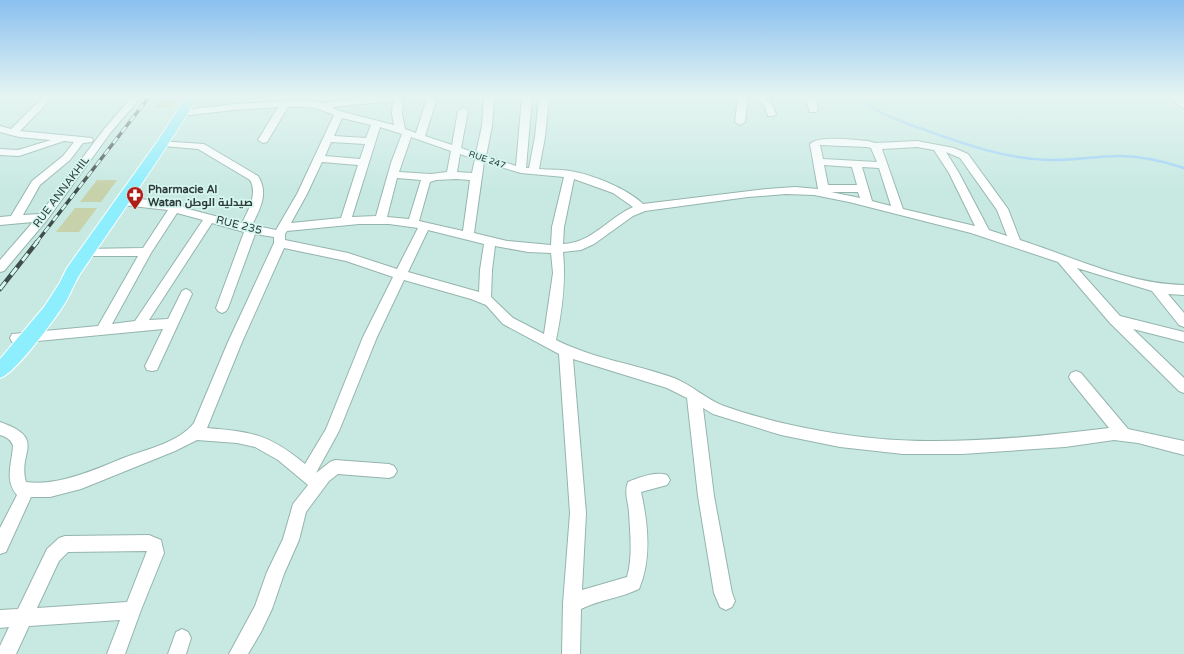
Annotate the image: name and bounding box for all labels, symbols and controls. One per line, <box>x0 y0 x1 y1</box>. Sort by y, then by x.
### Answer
street label: RUE 247 <box>467 149 507 172</box>
street label: RUE ANNAKHIL <box>30 154 92 230</box>
place label: Pharmacie Al Watan صيدلية الوطن <box>148 183 253 210</box>
pharmacy icon: Pharmacie Al Watan صيدلية الوطن <box>125 185 145 210</box>
street label: RUE 235 <box>215 213 263 237</box>

